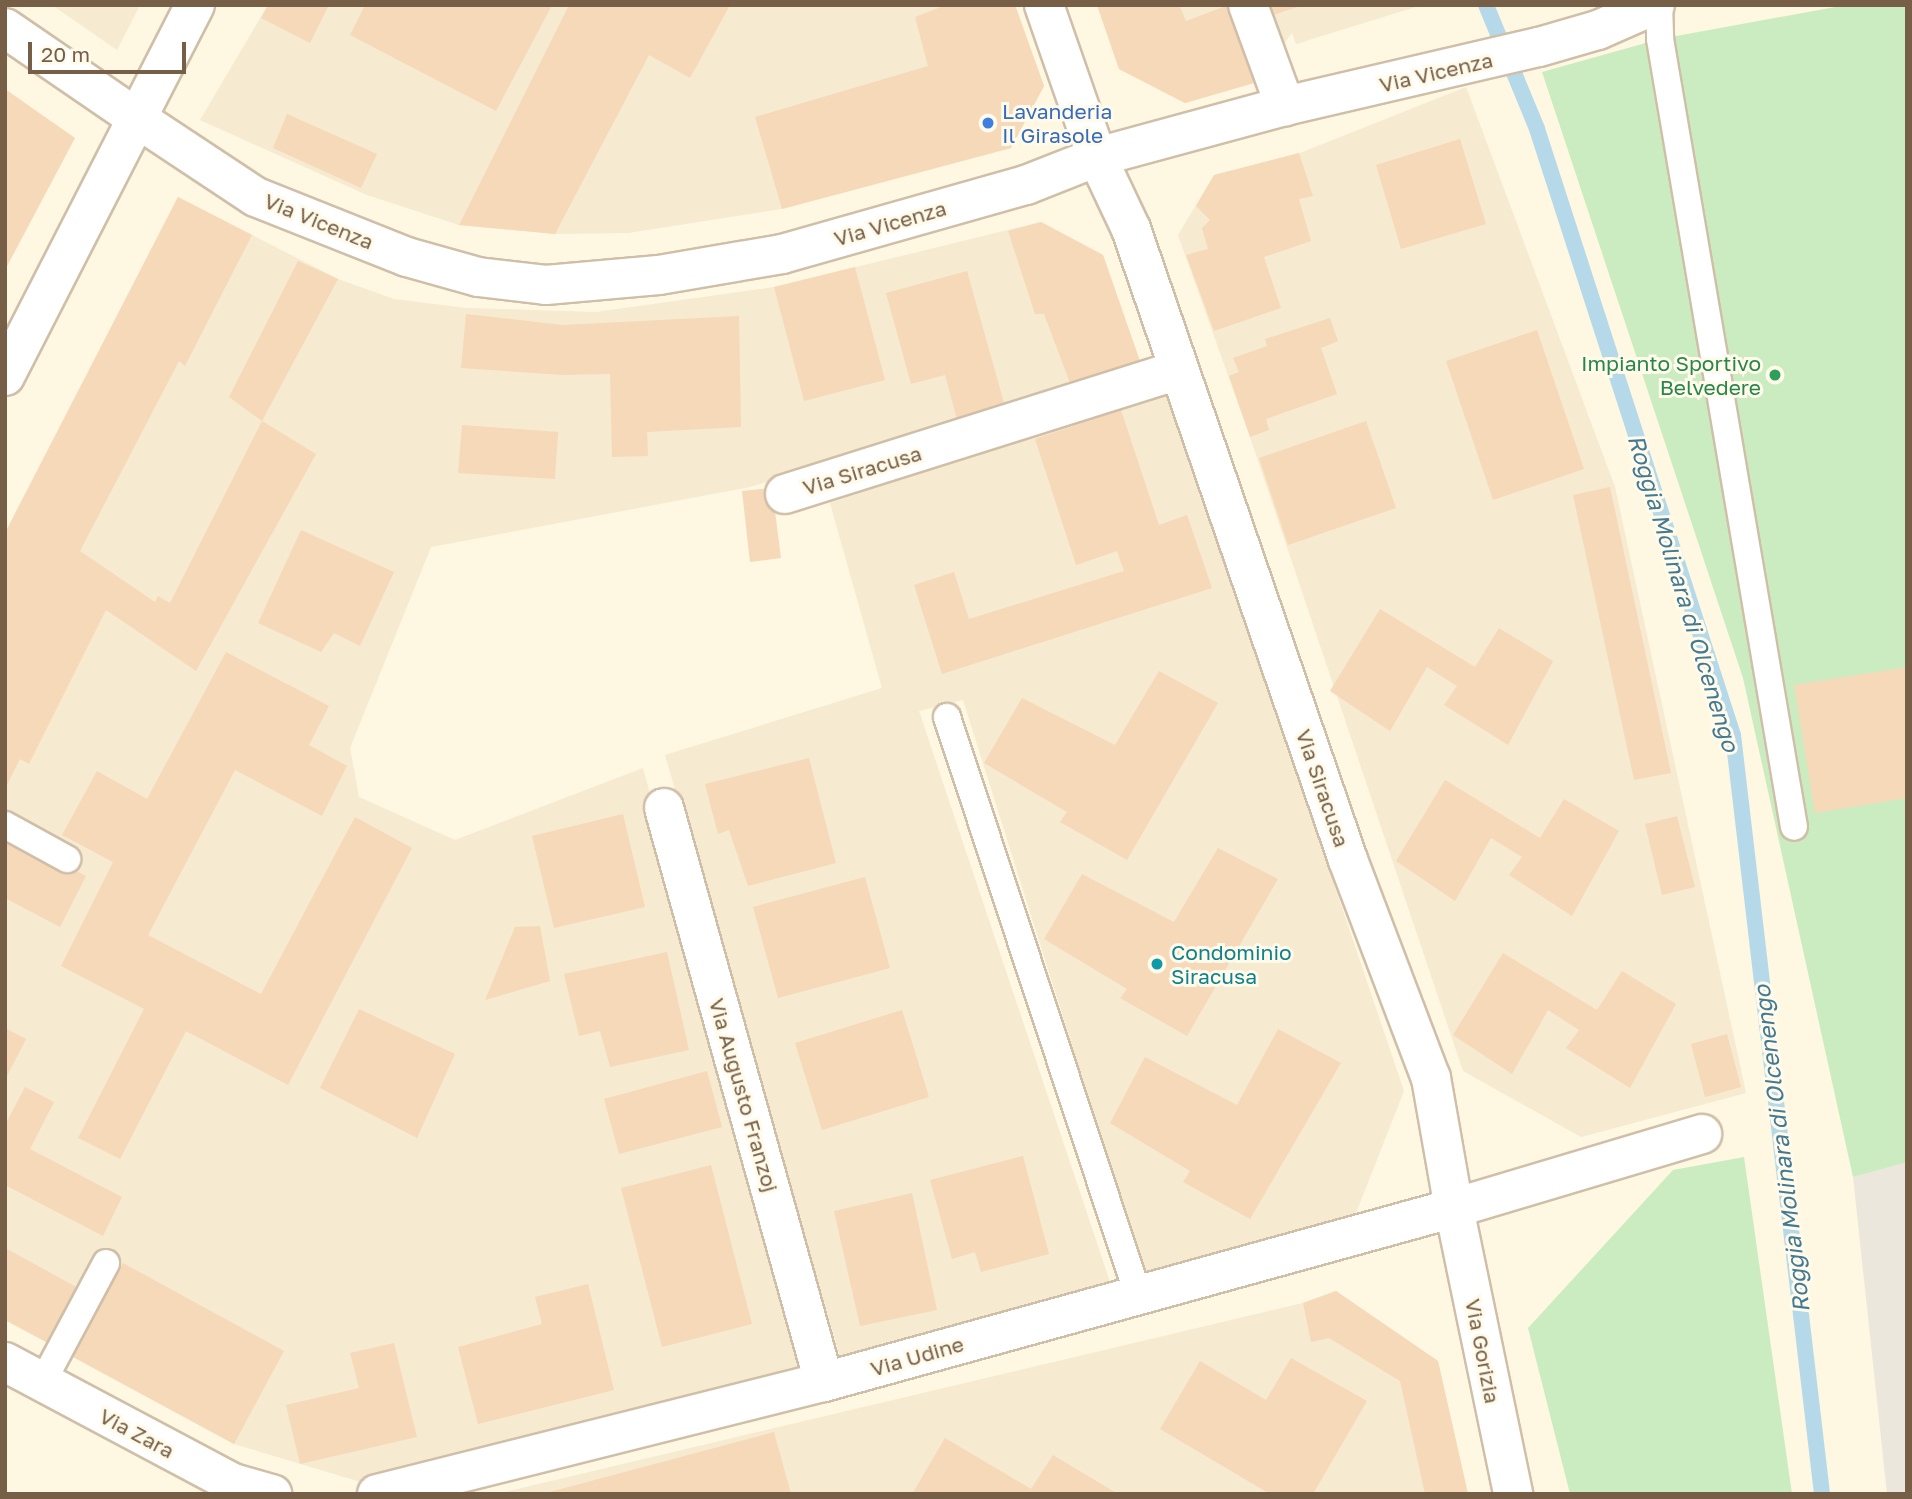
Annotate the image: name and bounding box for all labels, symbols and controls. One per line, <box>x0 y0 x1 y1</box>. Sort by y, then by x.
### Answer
scale bar <box>32 28 189 72</box>
text: 20 m <box>41 41 90 67</box>
street label: Via Vicenza <box>1377 47 1495 97</box>
place label: Lavanderia Il Girasole <box>1002 98 1112 148</box>
marker: Lavanderia Il Girasole <box>980 115 996 131</box>
street label: Via Vicenza <box>261 188 377 254</box>
street label: Via Vicenza <box>831 195 949 251</box>
place label: Impianto Sportivo Belvedere <box>1581 350 1761 400</box>
marker: Impianto Sportivo Belvedere <box>1767 367 1783 383</box>
water label: Roggia Molinara di Olcenengo <box>1623 431 1745 755</box>
street label: Via Siracusa <box>800 440 924 500</box>
street label: Via Siracusa <box>1291 726 1355 850</box>
place label: Condominio Siracusa <box>1171 939 1292 989</box>
marker: Condominio Siracusa <box>1149 956 1165 972</box>
water label: Roggia Molinara di Olcenengo <box>1747 984 1815 1314</box>
street label: Via Augusto Franzoj <box>704 995 784 1195</box>
street label: Via Gorizia <box>1460 1296 1506 1406</box>
street label: Via Udine <box>867 1331 967 1381</box>
street label: Via Zara <box>95 1403 179 1463</box>

